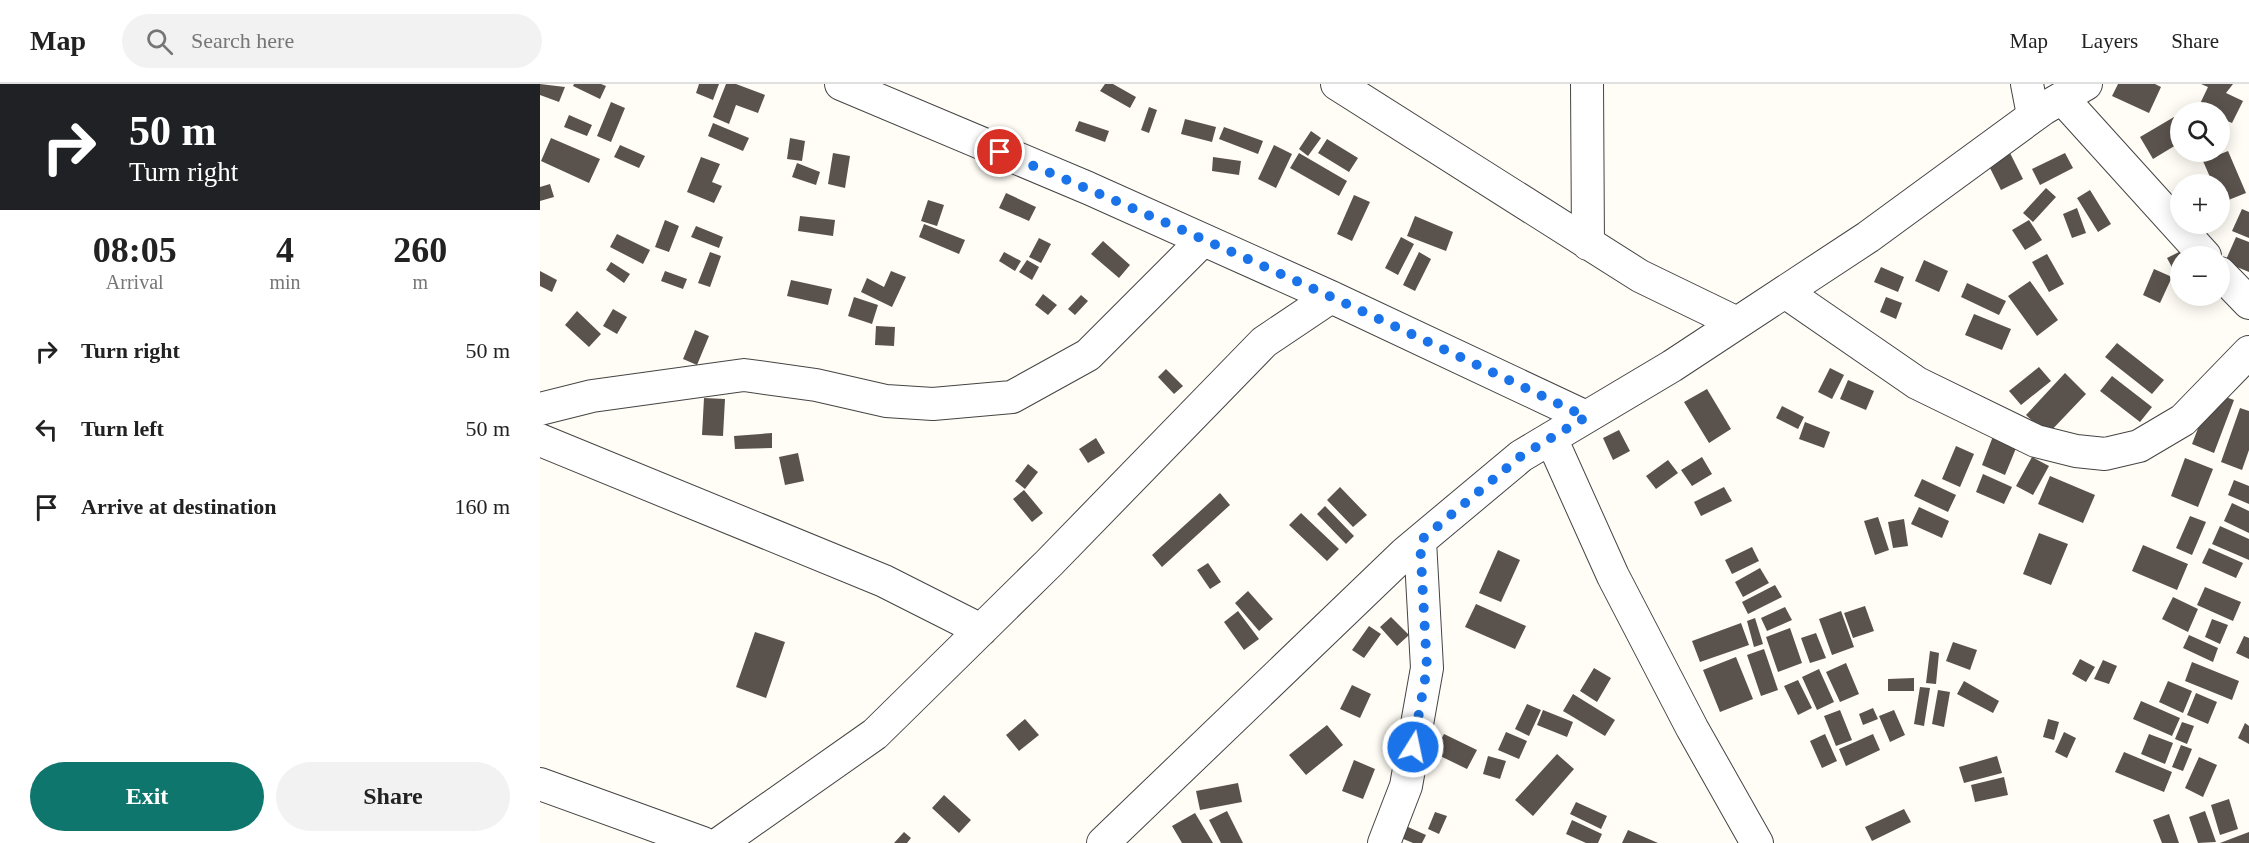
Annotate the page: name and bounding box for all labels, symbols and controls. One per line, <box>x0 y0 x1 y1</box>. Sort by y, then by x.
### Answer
search box <box>122 14 542 68</box>
text: Map <box>30 25 86 56</box>
icon: search <box>143 25 176 58</box>
text: Search here <box>191 28 294 53</box>
text: Map <box>2010 29 2048 53</box>
text: Layers <box>2081 29 2138 53</box>
text: Share <box>2171 29 2219 53</box>
map controls <box>2170 102 2230 306</box>
button: search <box>2170 102 2230 162</box>
icon: right <box>30 108 108 186</box>
text: 50 m <box>129 108 217 154</box>
pin <box>974 126 1025 177</box>
icon: arrive <box>983 135 1016 168</box>
text: Turn right <box>129 157 238 187</box>
button: + <box>2170 174 2230 234</box>
text: 08:05 <box>93 230 177 270</box>
text: 4 <box>276 230 294 270</box>
text: 260 <box>393 230 447 270</box>
button: − <box>2170 246 2230 306</box>
text: Arrival <box>106 271 164 293</box>
text: min <box>269 271 301 293</box>
text: m <box>413 271 428 293</box>
icon: right <box>30 335 63 368</box>
text: Turn right <box>81 338 180 363</box>
text: 50 m <box>465 338 510 363</box>
icon: left <box>30 413 63 446</box>
text: Turn left <box>81 416 164 441</box>
text: 50 m <box>465 416 510 441</box>
icon: arrive <box>30 491 63 524</box>
text: Arrive at destination <box>81 494 277 519</box>
text: 160 m <box>454 494 510 519</box>
position arrow <box>1381 715 1445 779</box>
button: Exit <box>30 762 264 831</box>
button: Share <box>276 762 510 831</box>

